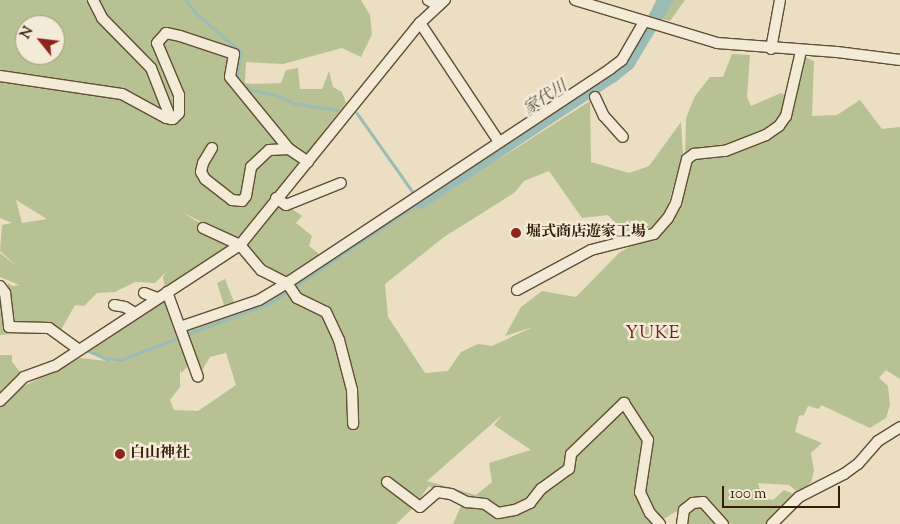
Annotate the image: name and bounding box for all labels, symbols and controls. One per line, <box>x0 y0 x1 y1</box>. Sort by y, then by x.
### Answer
north arrow <box>15 15 65 65</box>
text: N <box>16 23 39 43</box>
water label: 家代川 <box>521 78 571 120</box>
place label: 堀式商店遊家工場 <box>526 224 646 242</box>
marker: 堀式商店遊家工場 <box>510 227 522 239</box>
district label: YUKE <box>625 323 681 345</box>
place label: 白山神社 <box>130 445 190 463</box>
marker: 白山神社 <box>114 448 126 460</box>
scale bar <box>725 476 842 508</box>
text: 100 m <box>730 484 766 505</box>

